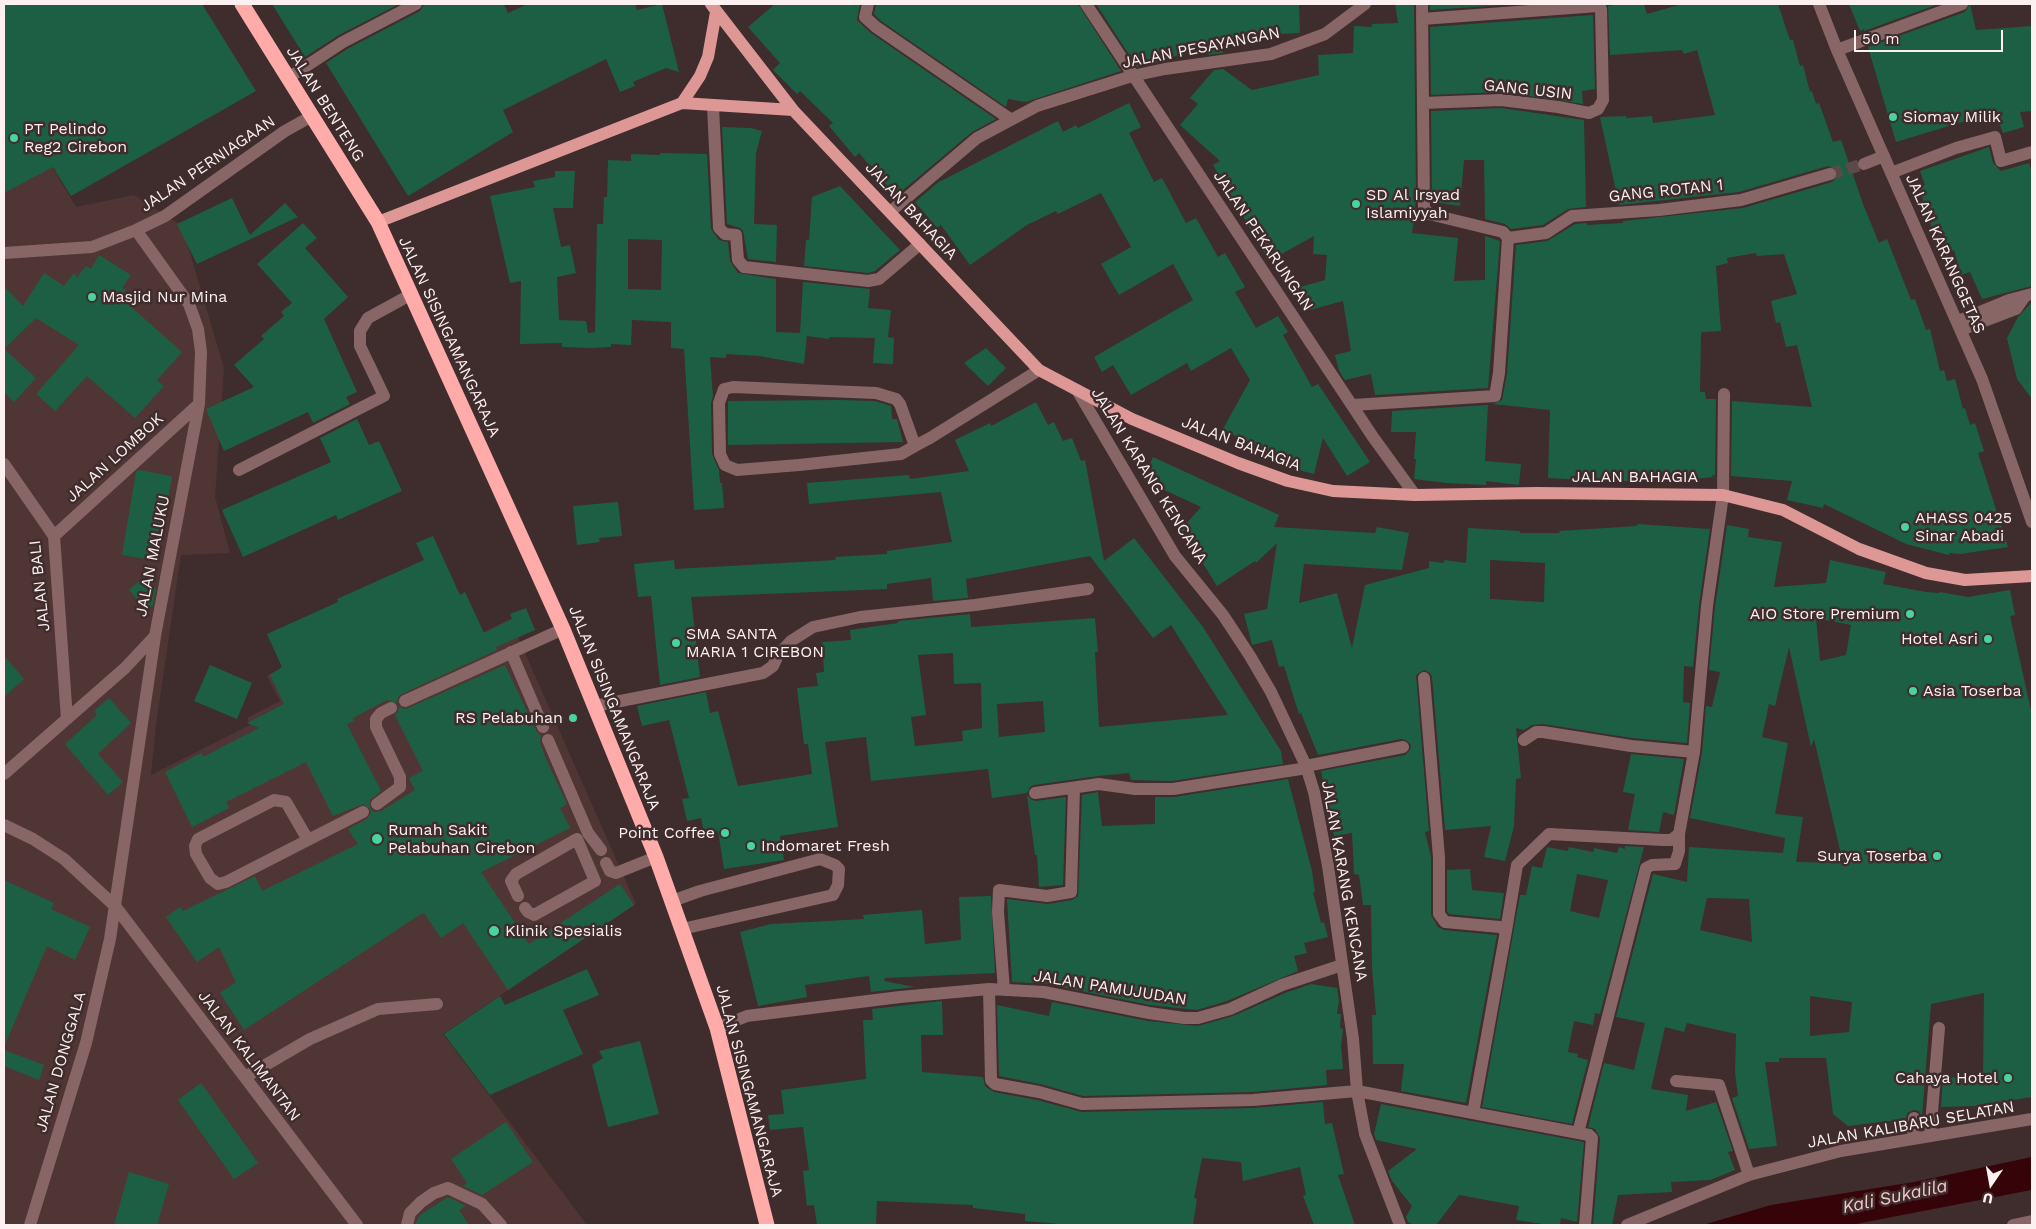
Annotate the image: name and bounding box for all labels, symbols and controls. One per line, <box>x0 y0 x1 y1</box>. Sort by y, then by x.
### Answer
scale bar <box>1856 20 2005 52</box>
street label: JALAN PESAYANGAN <box>1120 23 1282 73</box>
text: 50 m <box>1862 30 1899 48</box>
street label: JALAN BENTENG <box>282 43 368 165</box>
street label: GANG USIN <box>1483 76 1573 104</box>
place label: Siomay Milik <box>1903 107 2001 127</box>
marker: Siomay Milik <box>1887 111 1899 123</box>
street label: JALAN PERNIAGAAN <box>137 112 279 216</box>
place label: PT Pelindo Reg2 Cirebon <box>24 119 127 157</box>
marker: PT Pelindo Reg2 Cirebon <box>8 132 20 144</box>
street label: JALAN BAHAGIA <box>861 158 961 264</box>
street label: JALAN PEKARUNGAN <box>1209 167 1317 315</box>
street label: JALAN KARANGGETAS <box>1901 171 1989 337</box>
street label: GANG ROTAN 1 <box>1608 175 1724 207</box>
place label: SD Al Irsyad Islamiyyah <box>1366 185 1460 223</box>
marker: SD Al Irsyad Islamiyyah <box>1350 198 1362 210</box>
street label: JALAN SISINGAMANGARAJA <box>394 234 504 440</box>
place label: Masjid Nur Mina <box>102 287 227 307</box>
marker: Masjid Nur Mina <box>86 291 98 303</box>
street label: JALAN KARANG KENCANA <box>1087 384 1211 568</box>
street label: JALAN LOMBOK <box>62 409 168 507</box>
street label: JALAN BAHAGIA <box>1179 412 1303 476</box>
street label: JALAN BAHAGIA <box>1572 467 1698 487</box>
street label: JALAN MALUKU <box>132 494 174 618</box>
place label: AHASS 0425 Sinar Abadi <box>1915 508 2012 546</box>
marker: AHASS 0425 Sinar Abadi <box>1899 521 1911 533</box>
street label: JALAN BALI <box>26 539 54 633</box>
street label: JALAN SISINGAMANGARAJA <box>564 603 664 813</box>
place label: AIO Store Premium <box>1750 604 1900 624</box>
marker: AIO Store Premium <box>1904 608 1916 620</box>
place label: SMA SANTA MARIA 1 CIREBON <box>686 624 824 662</box>
place label: Hotel Asri <box>1901 629 1978 649</box>
marker: Hotel Asri <box>1982 633 1994 645</box>
marker: SMA SANTA MARIA 1 CIREBON <box>670 637 682 649</box>
place label: Asia Toserba <box>1923 681 2021 701</box>
marker: Asia Toserba <box>1907 685 1919 697</box>
place label: RS Pelabuhan <box>455 708 563 728</box>
marker: RS Pelabuhan <box>567 712 579 724</box>
street label: JALAN KARANG KENCANA <box>1317 779 1371 983</box>
place label: Rumah Sakit Pelabuhan Cirebon <box>388 820 535 858</box>
place label: Point Coffee <box>618 823 715 843</box>
marker: Point Coffee <box>719 827 731 839</box>
marker: Rumah Sakit Pelabuhan Cirebon <box>370 832 384 846</box>
place label: Indomaret Fresh <box>761 836 890 856</box>
marker: Indomaret Fresh <box>745 840 757 852</box>
place label: Surya Toserba <box>1817 846 1927 866</box>
marker: Surya Toserba <box>1931 850 1943 862</box>
place label: Klinik Spesialis <box>505 921 622 941</box>
marker: Klinik Spesialis <box>487 924 501 938</box>
street label: JALAN PAMUJUDAN <box>1032 966 1188 1010</box>
street label: JALAN SISINGAMANGARAJA <box>711 983 787 1199</box>
street label: JALAN KALIMANTAN <box>194 987 304 1125</box>
street label: JALAN DONGGALA <box>32 989 90 1135</box>
place label: Cahaya Hotel <box>1895 1068 1998 1088</box>
marker: Cahaya Hotel <box>2002 1072 2014 1084</box>
street label: JALAN KALIBARU SELATAN <box>1806 1097 2016 1153</box>
north arrow <box>1966 1159 2016 1209</box>
water label: Kali Sukalila <box>1840 1175 1950 1219</box>
text: U <box>1981 1190 1994 1208</box>

